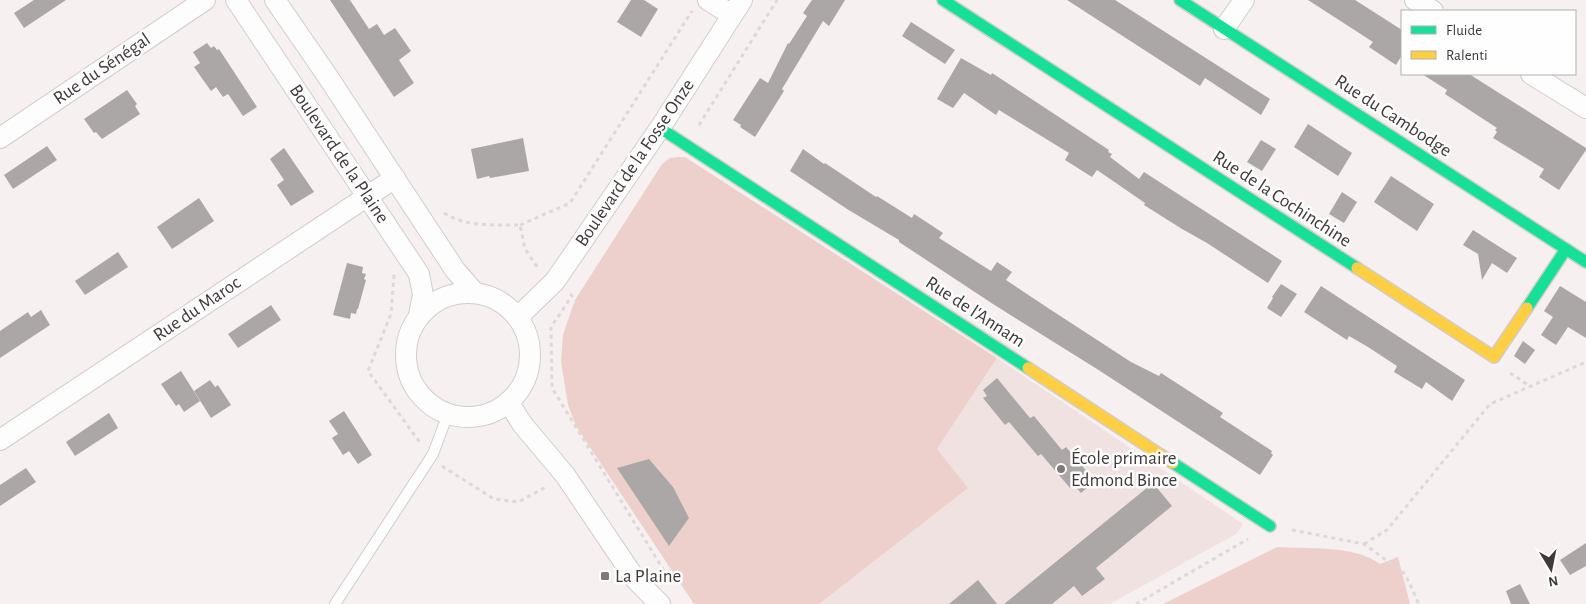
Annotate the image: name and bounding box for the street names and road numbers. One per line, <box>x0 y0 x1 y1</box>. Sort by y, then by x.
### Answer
street label: Rue du Sénégal <box>50 30 154 108</box>
street label: Rue du Cambodge <box>1331 71 1455 161</box>
street label: Boulevard de la Fosse Onze <box>572 76 698 250</box>
street label: Boulevard de la Plaine <box>286 81 392 227</box>
street label: Rue de la Cochinchine <box>1209 147 1355 251</box>
street label: Rue du Maroc <box>150 273 244 345</box>
street label: Rue de l'Annam <box>922 273 1028 351</box>

